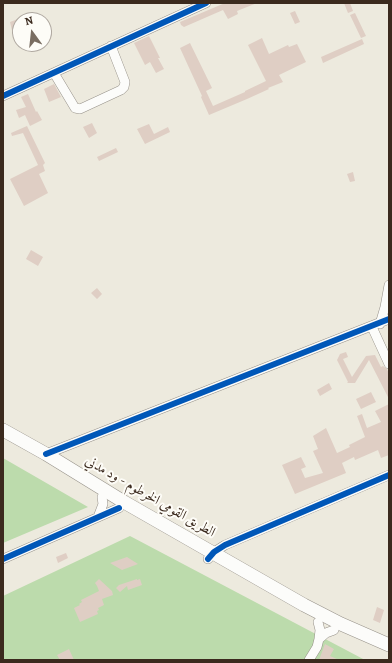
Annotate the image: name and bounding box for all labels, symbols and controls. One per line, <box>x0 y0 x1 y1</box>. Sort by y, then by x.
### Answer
north arrow <box>12 12 52 52</box>
text: N <box>23 13 35 29</box>
street label: الطريق القومي الخرطوم - ود مدني <box>82 453 218 541</box>

